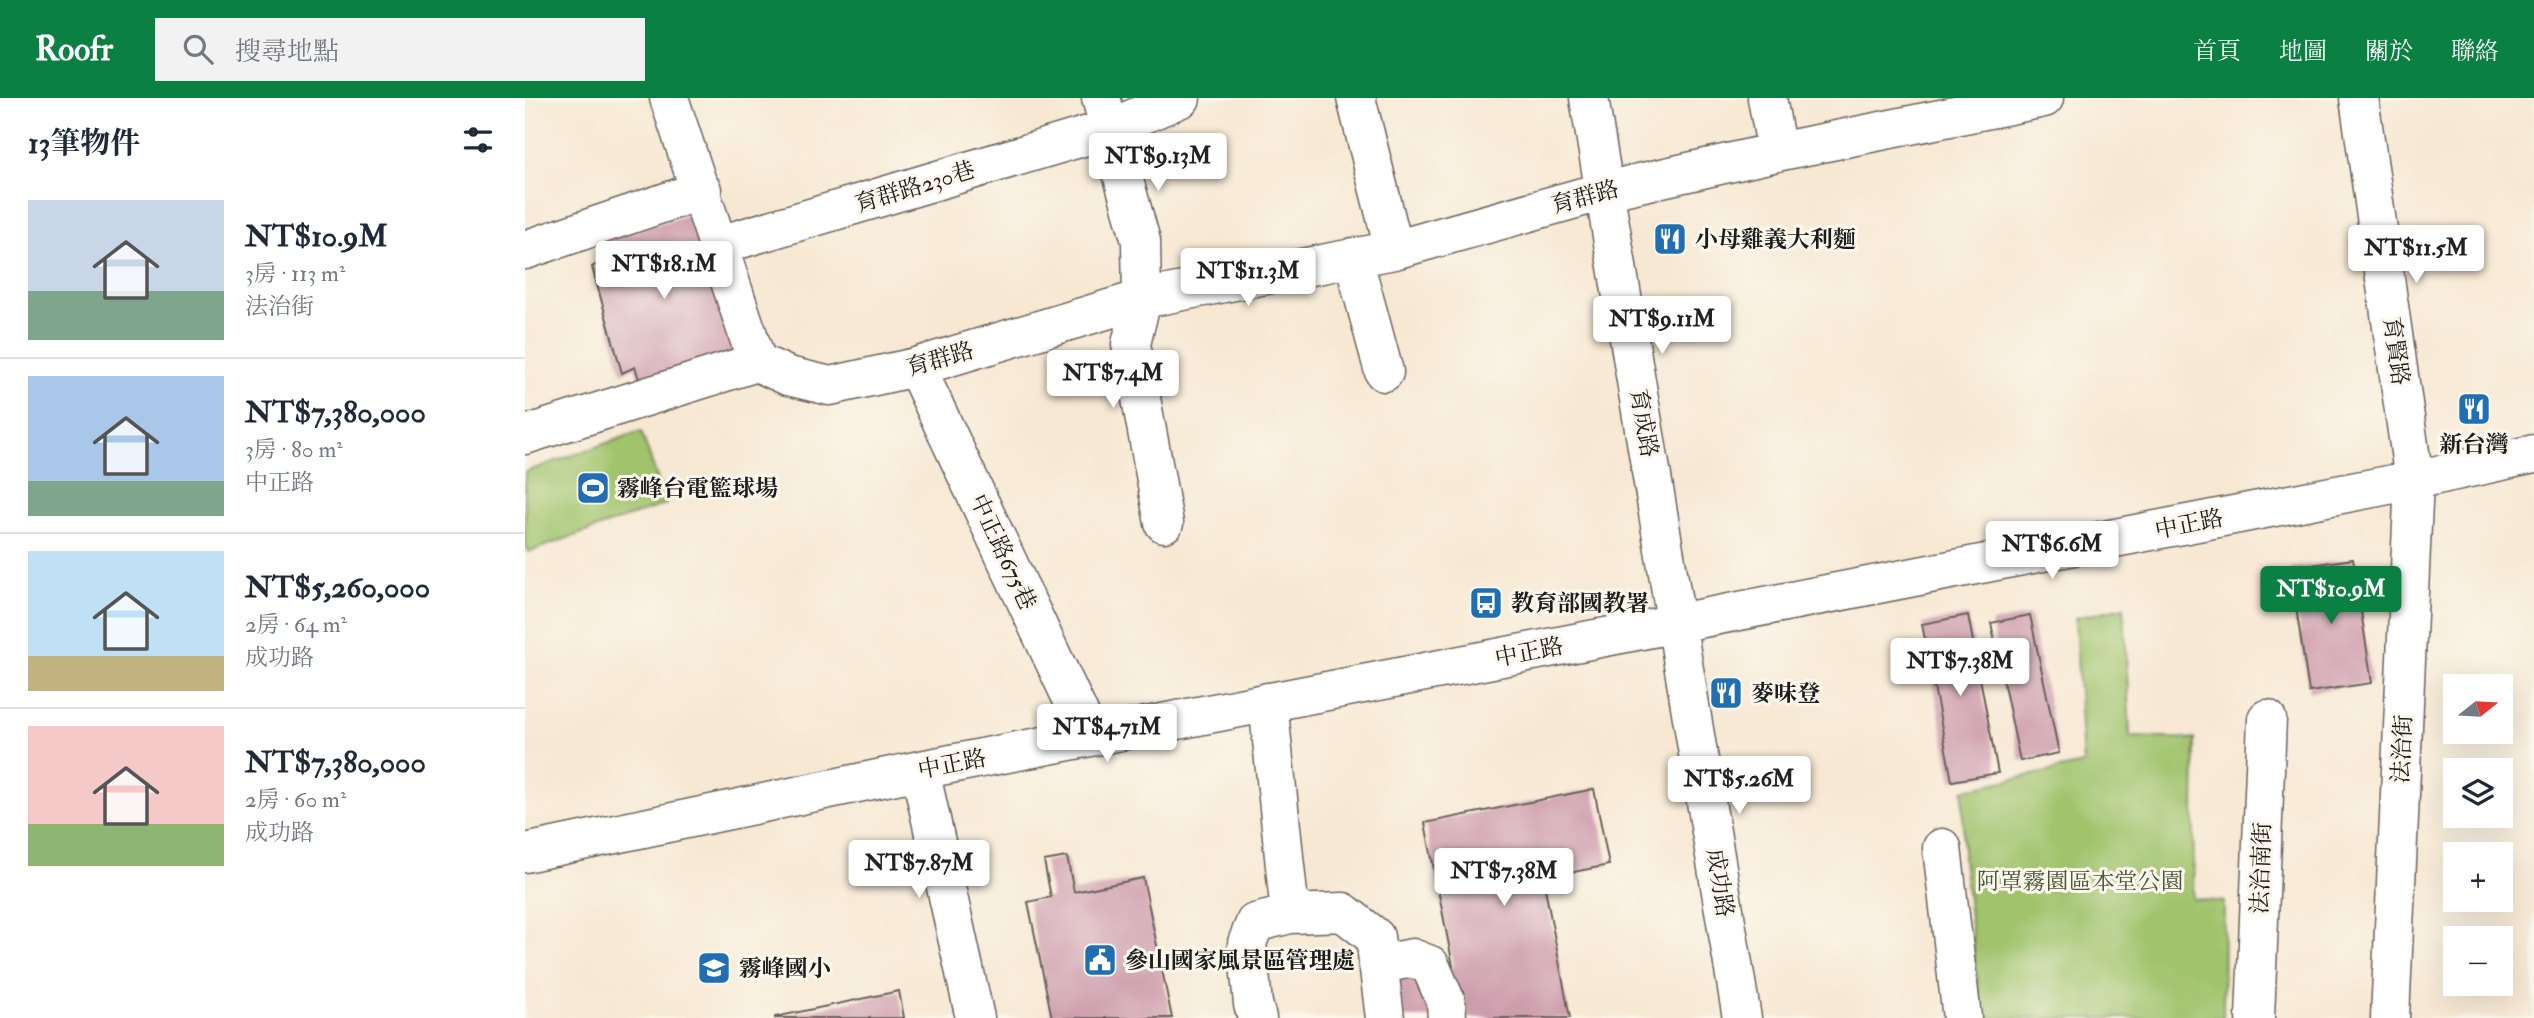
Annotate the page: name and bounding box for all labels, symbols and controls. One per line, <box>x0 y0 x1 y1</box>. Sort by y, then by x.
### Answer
search box <box>155 18 645 81</box>
text: Roofr <box>35 29 113 70</box>
icon: search <box>179 30 217 68</box>
text: 搜尋地點 <box>235 36 339 68</box>
text: 首頁 <box>2193 36 2241 67</box>
text: 地圖 <box>2279 36 2327 67</box>
text: 關於 <box>2365 36 2413 67</box>
text: 聯絡 <box>2451 36 2499 67</box>
icon: filters <box>459 121 497 159</box>
text: 13筆物件 <box>28 125 140 162</box>
pin: NT$9.13M <box>1086 134 1230 193</box>
text: NT$9.13M <box>1105 141 1211 170</box>
street label: 育群路230巷 <box>851 155 979 219</box>
street label: 育群路 <box>1548 174 1622 220</box>
text: NT$10.9M <box>245 218 387 255</box>
restaurant icon: 小母雞義大利麵 <box>1651 220 1689 258</box>
place label: 小母雞義大利麵 <box>1695 225 1856 254</box>
pin: NT$11.5M <box>2344 226 2488 285</box>
icon: home <box>84 228 168 312</box>
text: NT$11.5M <box>2364 233 2468 262</box>
pin: NT$18.1M <box>592 242 736 301</box>
pin: NT$11.3M <box>1176 248 1320 308</box>
text: NT$18.1M <box>612 249 716 278</box>
text: NT$11.3M <box>1197 256 1299 285</box>
text: 3房 · 113 m² <box>245 259 345 288</box>
text: 法治街 <box>245 292 314 321</box>
pin: NT$9.11M <box>1590 296 1734 356</box>
text: NT$9.11M <box>1609 304 1715 333</box>
street label: 育賢路 <box>2377 315 2415 387</box>
street label: 育群路 <box>903 336 977 382</box>
pin: NT$7.4M <box>1048 350 1178 410</box>
text: NT$7.4M <box>1063 358 1163 387</box>
street label: 育成路 <box>1624 387 1664 459</box>
restaurant icon: 新台灣 <box>2455 390 2493 428</box>
text: NT$7,380,000 <box>245 394 426 431</box>
icon: home <box>84 404 168 488</box>
place label: 新台灣 <box>2440 430 2509 459</box>
text: 3房 · 80 m² <box>245 435 343 464</box>
text: 中正路 <box>245 468 314 497</box>
sports icon: 霧峰台電籃球場 <box>574 469 612 507</box>
place label: 霧峰台電籃球場 <box>617 474 778 503</box>
street label: 中正路675巷 <box>964 490 1042 614</box>
street label: 中正路 <box>2152 503 2226 545</box>
pin: NT$6.6M <box>1987 522 2117 581</box>
text: NT$6.6M <box>2002 529 2102 558</box>
pin: NT$10.9M <box>2259 566 2403 626</box>
text: NT$5,260,000 <box>245 569 430 606</box>
text: NT$10.9M <box>2276 574 2386 603</box>
icon: home <box>84 579 168 663</box>
bus stop icon: 教育部國教署 <box>1467 584 1505 622</box>
place label: 教育部國教署 <box>1511 589 1649 618</box>
text: 2房 · 64 m² <box>245 610 347 639</box>
street label: 中正路 <box>1492 631 1566 673</box>
pin: NT$7.38M <box>1888 638 2032 698</box>
text: 成功路 <box>245 643 314 672</box>
text: NT$7.38M <box>1906 646 2014 675</box>
restaurant icon: 麥味登 <box>1707 674 1745 712</box>
north arrow <box>2443 674 2513 744</box>
map controls <box>2443 674 2513 996</box>
place label: 麥味登 <box>1751 679 1820 708</box>
pin: NT$4.71M <box>1035 704 1179 764</box>
text: NT$4.71M <box>1053 712 1161 741</box>
street label: 法治街 <box>2386 714 2418 784</box>
street label: 中正路 <box>915 743 989 785</box>
text: NT$7,380,000 <box>245 744 426 781</box>
icon: home <box>84 754 168 838</box>
pin: NT$5.26M <box>1667 756 1811 816</box>
button: layers <box>2443 758 2513 828</box>
text: NT$5.26M <box>1684 764 1794 793</box>
text: 2房 · 60 m² <box>245 785 346 814</box>
text: 成功路 <box>245 818 314 847</box>
street label: 法治南街 <box>2245 822 2277 914</box>
pin: NT$7.87M <box>847 840 991 900</box>
button: + <box>2443 842 2513 912</box>
street label: 成功路 <box>1700 847 1740 919</box>
text: NT$7.87M <box>865 848 973 877</box>
pin: NT$7.38M <box>1432 848 1576 908</box>
text: NT$7.38M <box>1450 856 1558 885</box>
park label: 阿罩霧園區本堂公園 <box>1977 867 2184 896</box>
button: − <box>2443 926 2513 996</box>
public building icon: 參山國家風景區管理處 <box>1081 941 1119 979</box>
place label: 參山國家風景區管理處 <box>1125 946 1355 975</box>
school or university icon: 霧峰國小 <box>695 949 733 987</box>
place label: 霧峰國小 <box>739 954 831 983</box>

